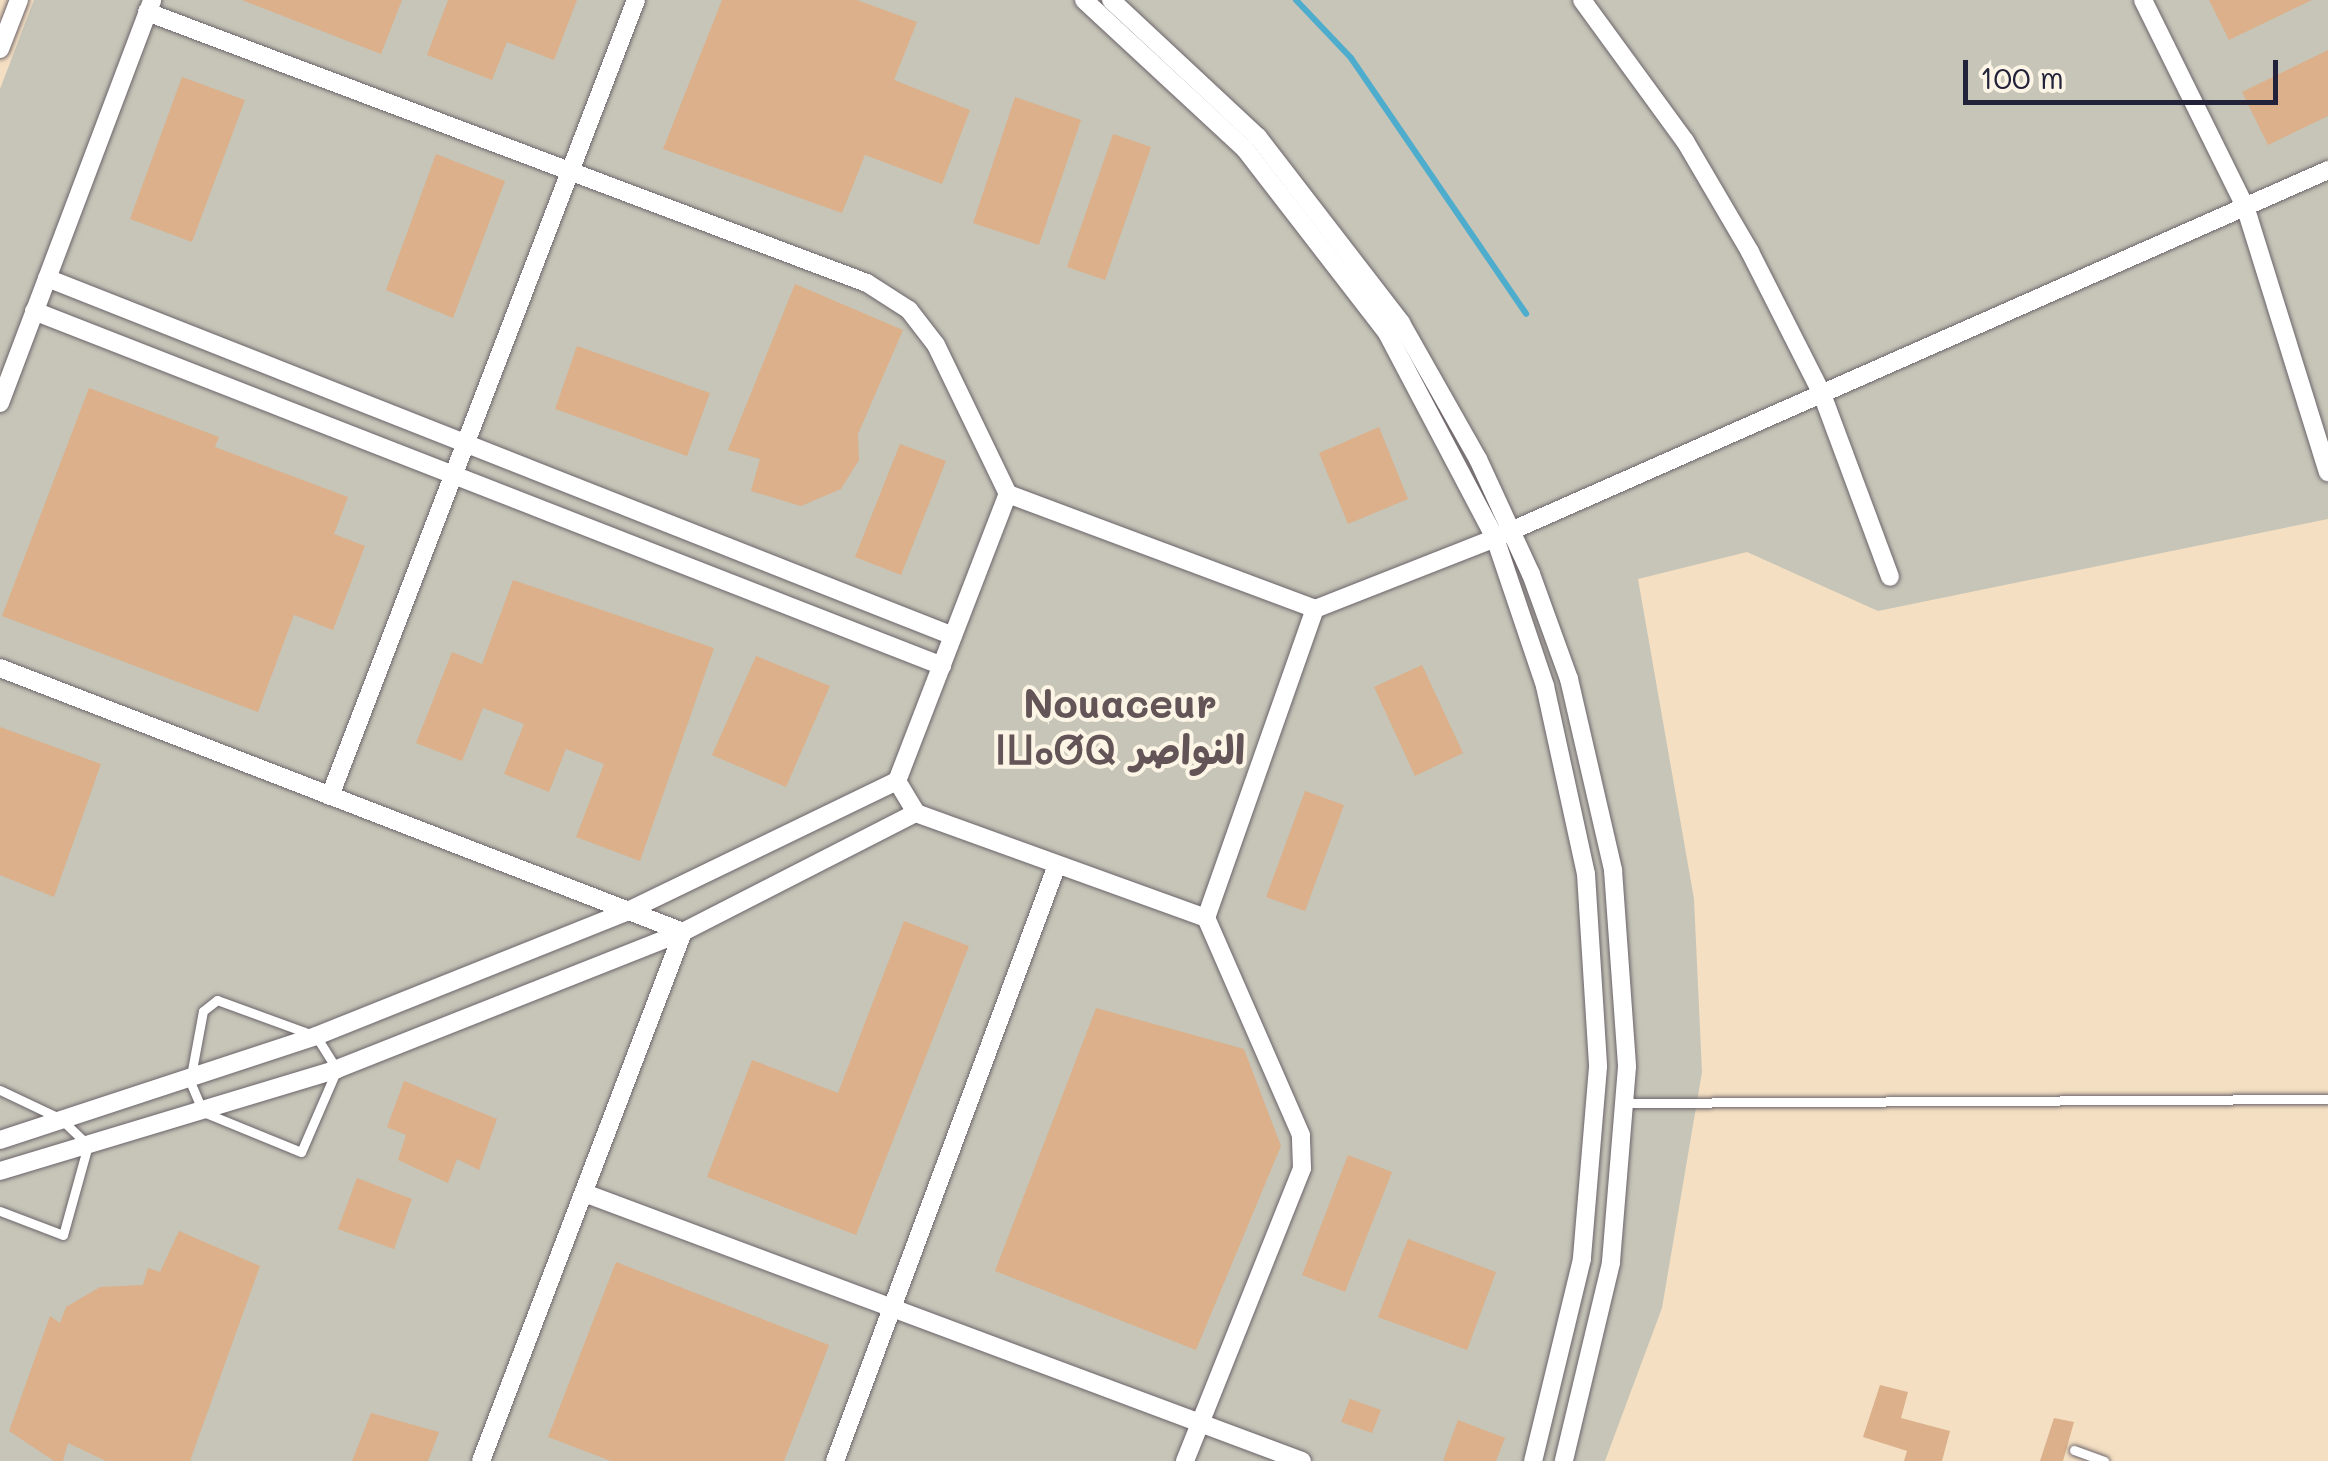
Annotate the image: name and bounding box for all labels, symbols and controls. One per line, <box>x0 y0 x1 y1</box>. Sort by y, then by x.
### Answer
scale bar <box>1968 40 2283 102</box>
text: 100 m <box>1980 57 2064 97</box>
district label: Nouaceur ⵏⵡⴰⵚⵕ النواصر <box>995 678 1245 772</box>

